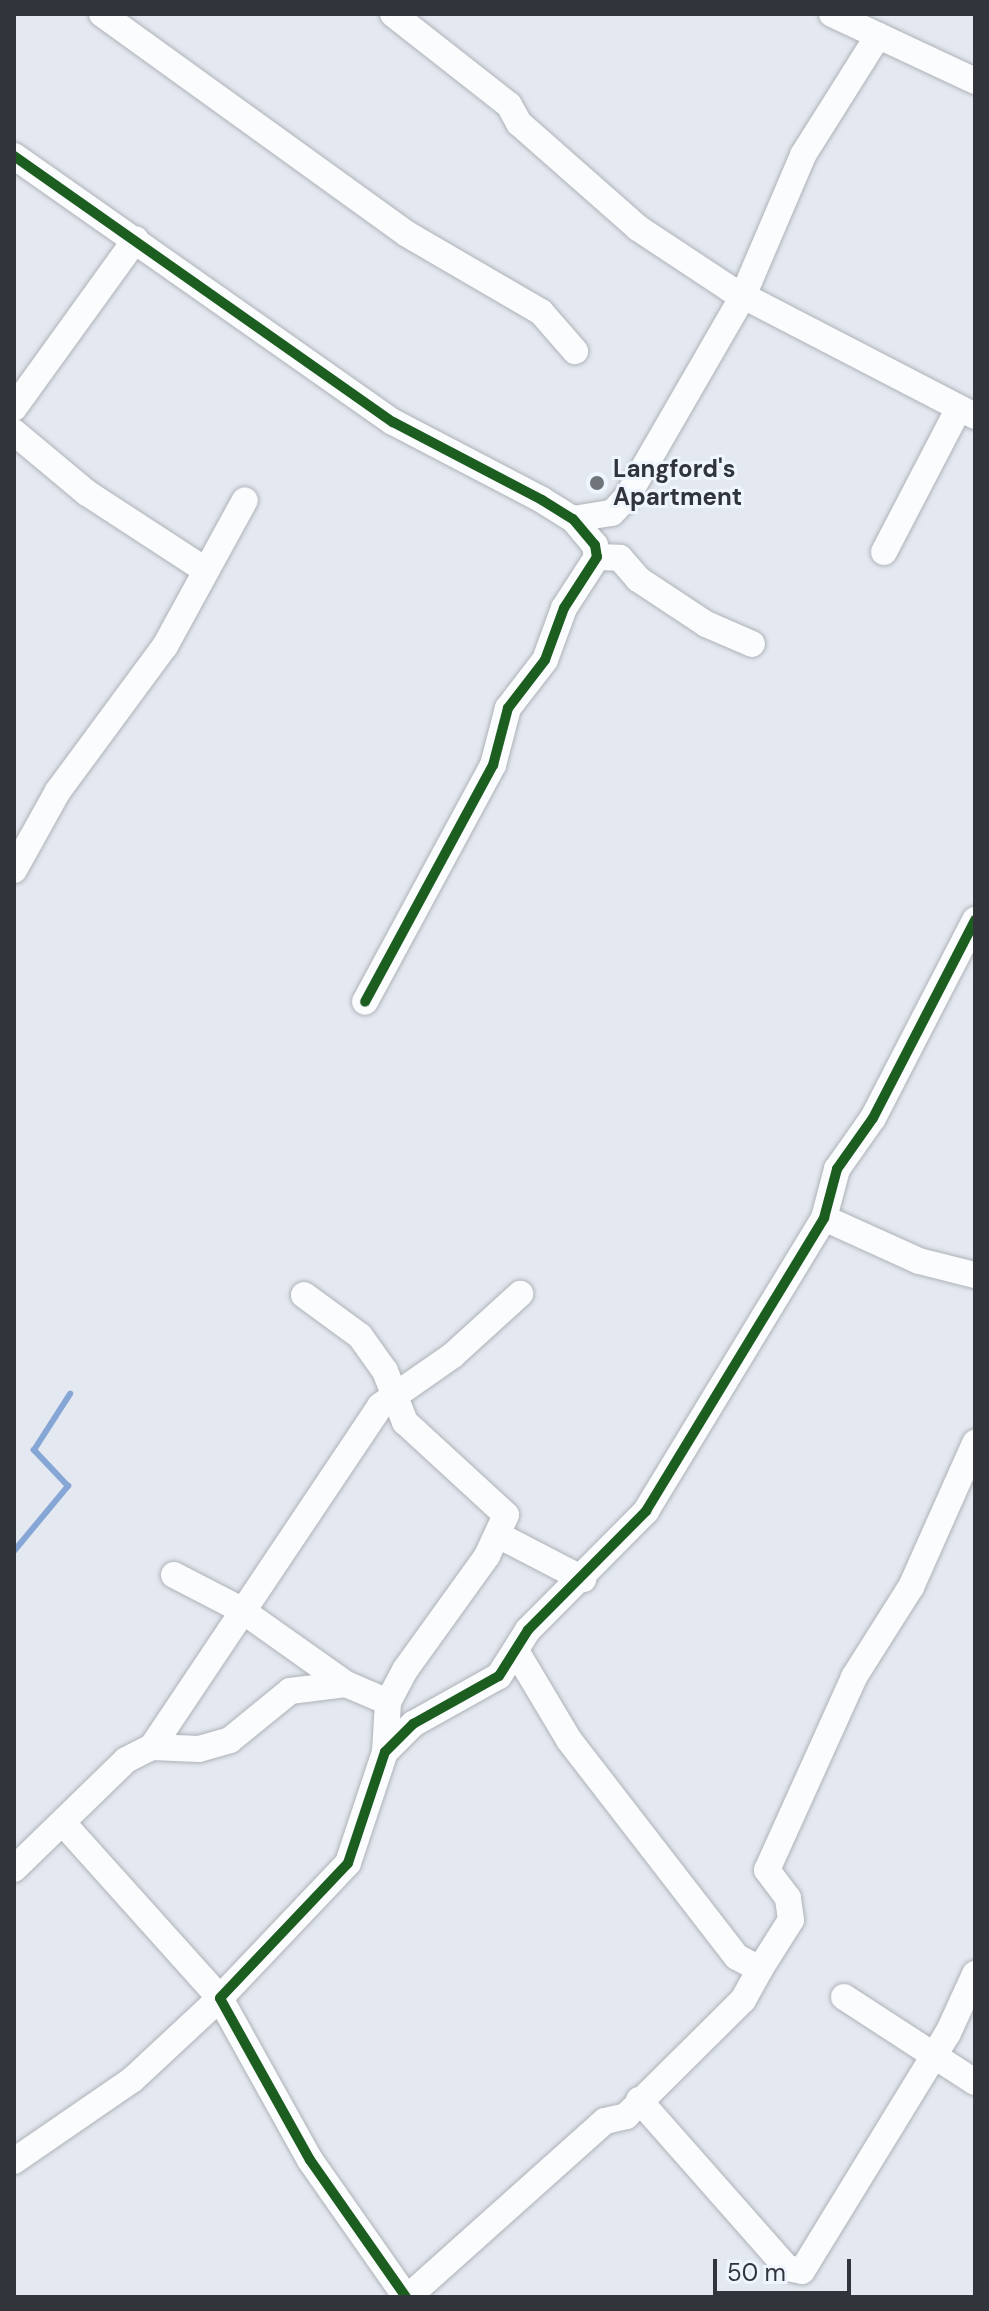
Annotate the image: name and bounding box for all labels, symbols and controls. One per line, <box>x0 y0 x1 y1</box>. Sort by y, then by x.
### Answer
place label: Langford's Apartment <box>613 455 742 511</box>
marker: Langford's Apartment <box>588 474 606 492</box>
scale bar <box>717 2243 855 2293</box>
text: 50 m <box>727 2257 786 2288</box>

